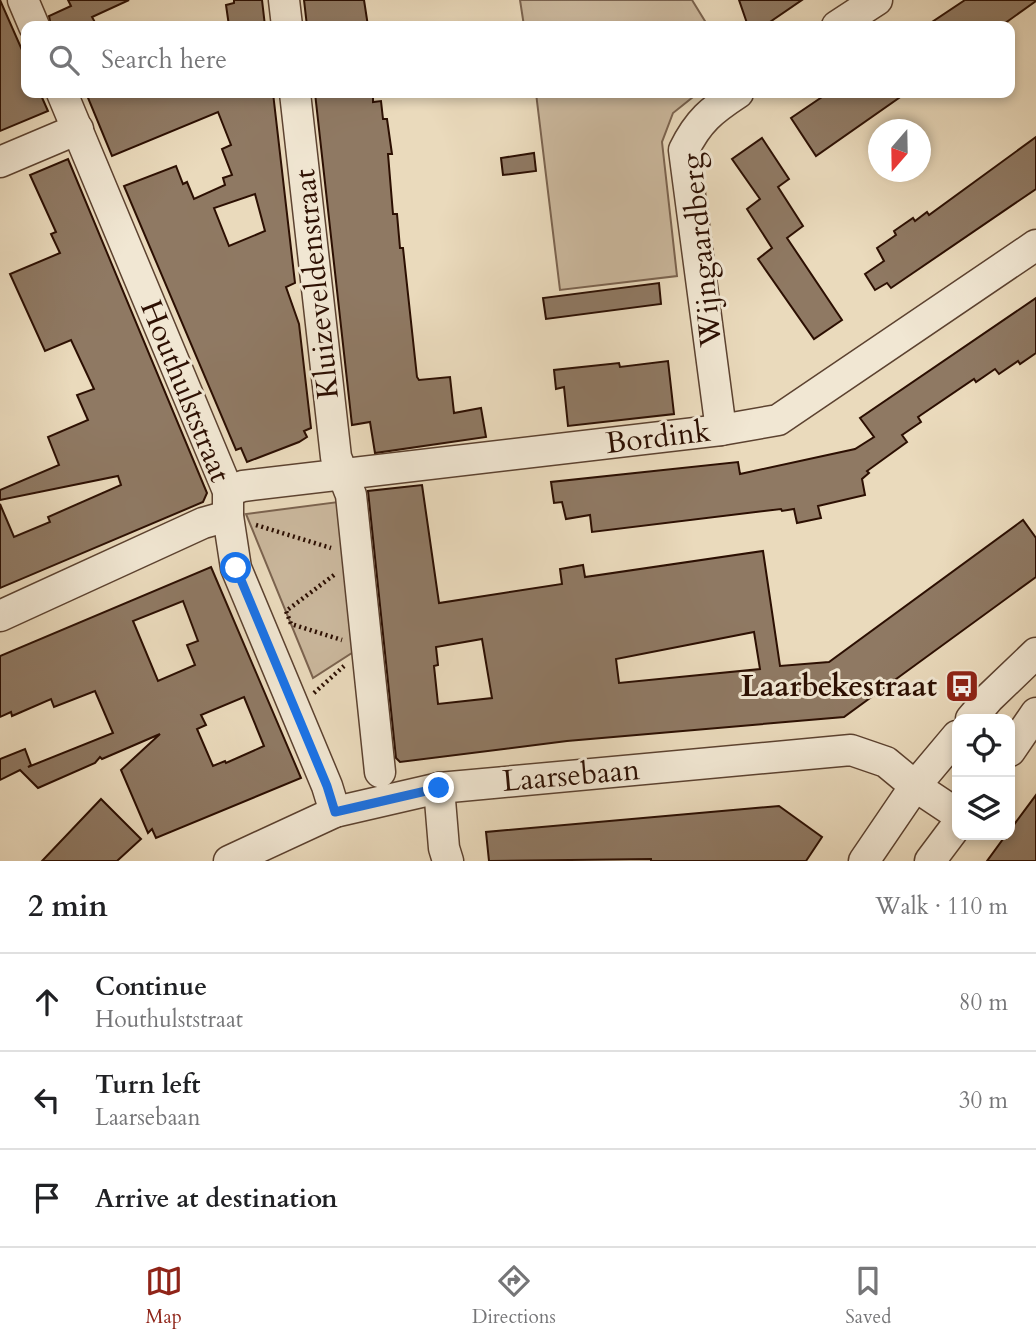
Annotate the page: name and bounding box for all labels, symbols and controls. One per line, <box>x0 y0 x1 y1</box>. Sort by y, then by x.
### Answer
search box <box>21 21 1015 98</box>
icon: search <box>45 41 83 79</box>
text: Search here <box>101 42 227 77</box>
north arrow <box>868 119 931 182</box>
street label: Wijngaardberg <box>671 151 732 350</box>
street label: Kluizeveldenstraat <box>284 167 349 401</box>
street label: Houthulststraat <box>130 294 241 489</box>
street label: Bordink <box>603 411 713 464</box>
route start <box>220 552 251 583</box>
place label: Laarbekestraat <box>741 666 937 707</box>
bus stop icon: Laarbekestraat <box>943 667 981 705</box>
map controls <box>952 714 1015 840</box>
button: locate <box>952 714 1015 777</box>
street label: Laarsebaan <box>501 749 641 802</box>
route end <box>423 772 454 803</box>
button: layers <box>952 777 1015 840</box>
text: 2 min <box>28 886 108 927</box>
text: Walk · 110 m <box>875 891 1008 922</box>
text: Continue <box>95 969 207 1004</box>
icon: ahead <box>28 983 66 1021</box>
text: 80 m <box>959 987 1008 1018</box>
text: Houthulststraat <box>95 1004 243 1035</box>
text: Turn left <box>95 1067 200 1102</box>
icon: left <box>28 1081 66 1119</box>
text: 30 m <box>959 1085 1008 1116</box>
text: Laarsebaan <box>95 1102 201 1133</box>
icon: arrive <box>28 1179 66 1217</box>
text: Arrive at destination <box>95 1181 338 1216</box>
tab: Map <box>145 1262 183 1330</box>
tab: Directions <box>472 1262 556 1330</box>
tab: Saved <box>845 1262 891 1330</box>

